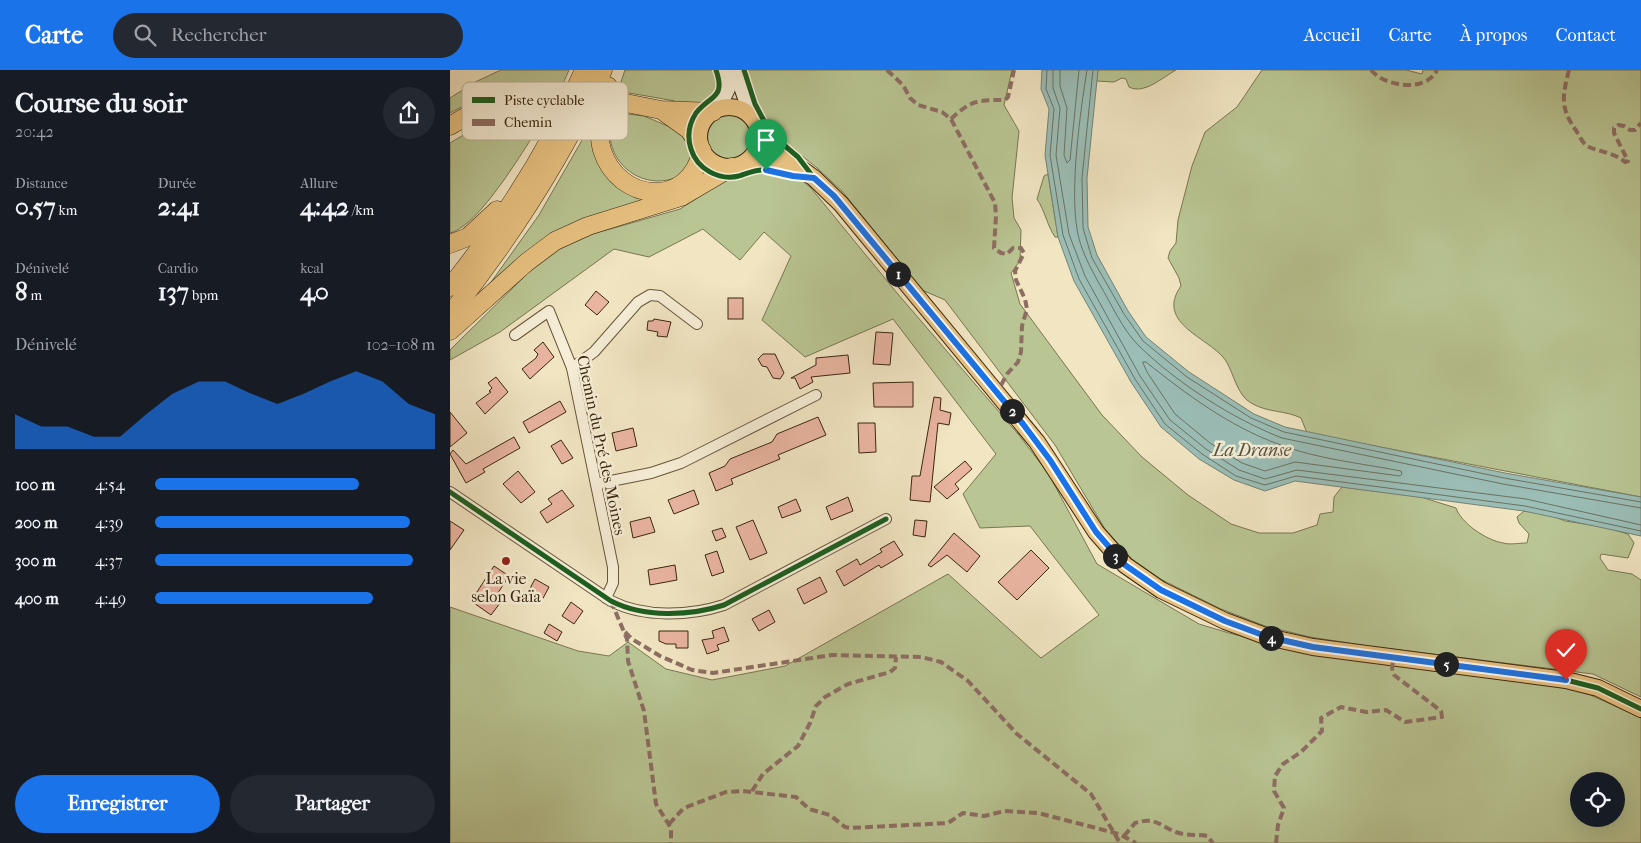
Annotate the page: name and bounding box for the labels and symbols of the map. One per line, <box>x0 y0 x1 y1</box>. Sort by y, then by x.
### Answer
legend <box>462 82 628 140</box>
text: Piste cyclable <box>504 92 584 109</box>
text: Chemin <box>504 114 552 131</box>
pin <box>745 119 787 170</box>
pin: 1 <box>886 262 910 286</box>
street label: Chemin du Pré des Moines <box>573 353 630 537</box>
pin: 2 <box>1000 398 1024 424</box>
water label: La Dranse <box>1211 440 1292 461</box>
pin: 3 <box>1102 544 1128 568</box>
marker: La vie selon Gaïa <box>500 555 512 567</box>
place label: La vie selon Gaïa <box>471 569 541 606</box>
pin: 4 <box>1258 626 1284 650</box>
pin <box>1545 629 1587 680</box>
pin: 5 <box>1434 652 1458 676</box>

